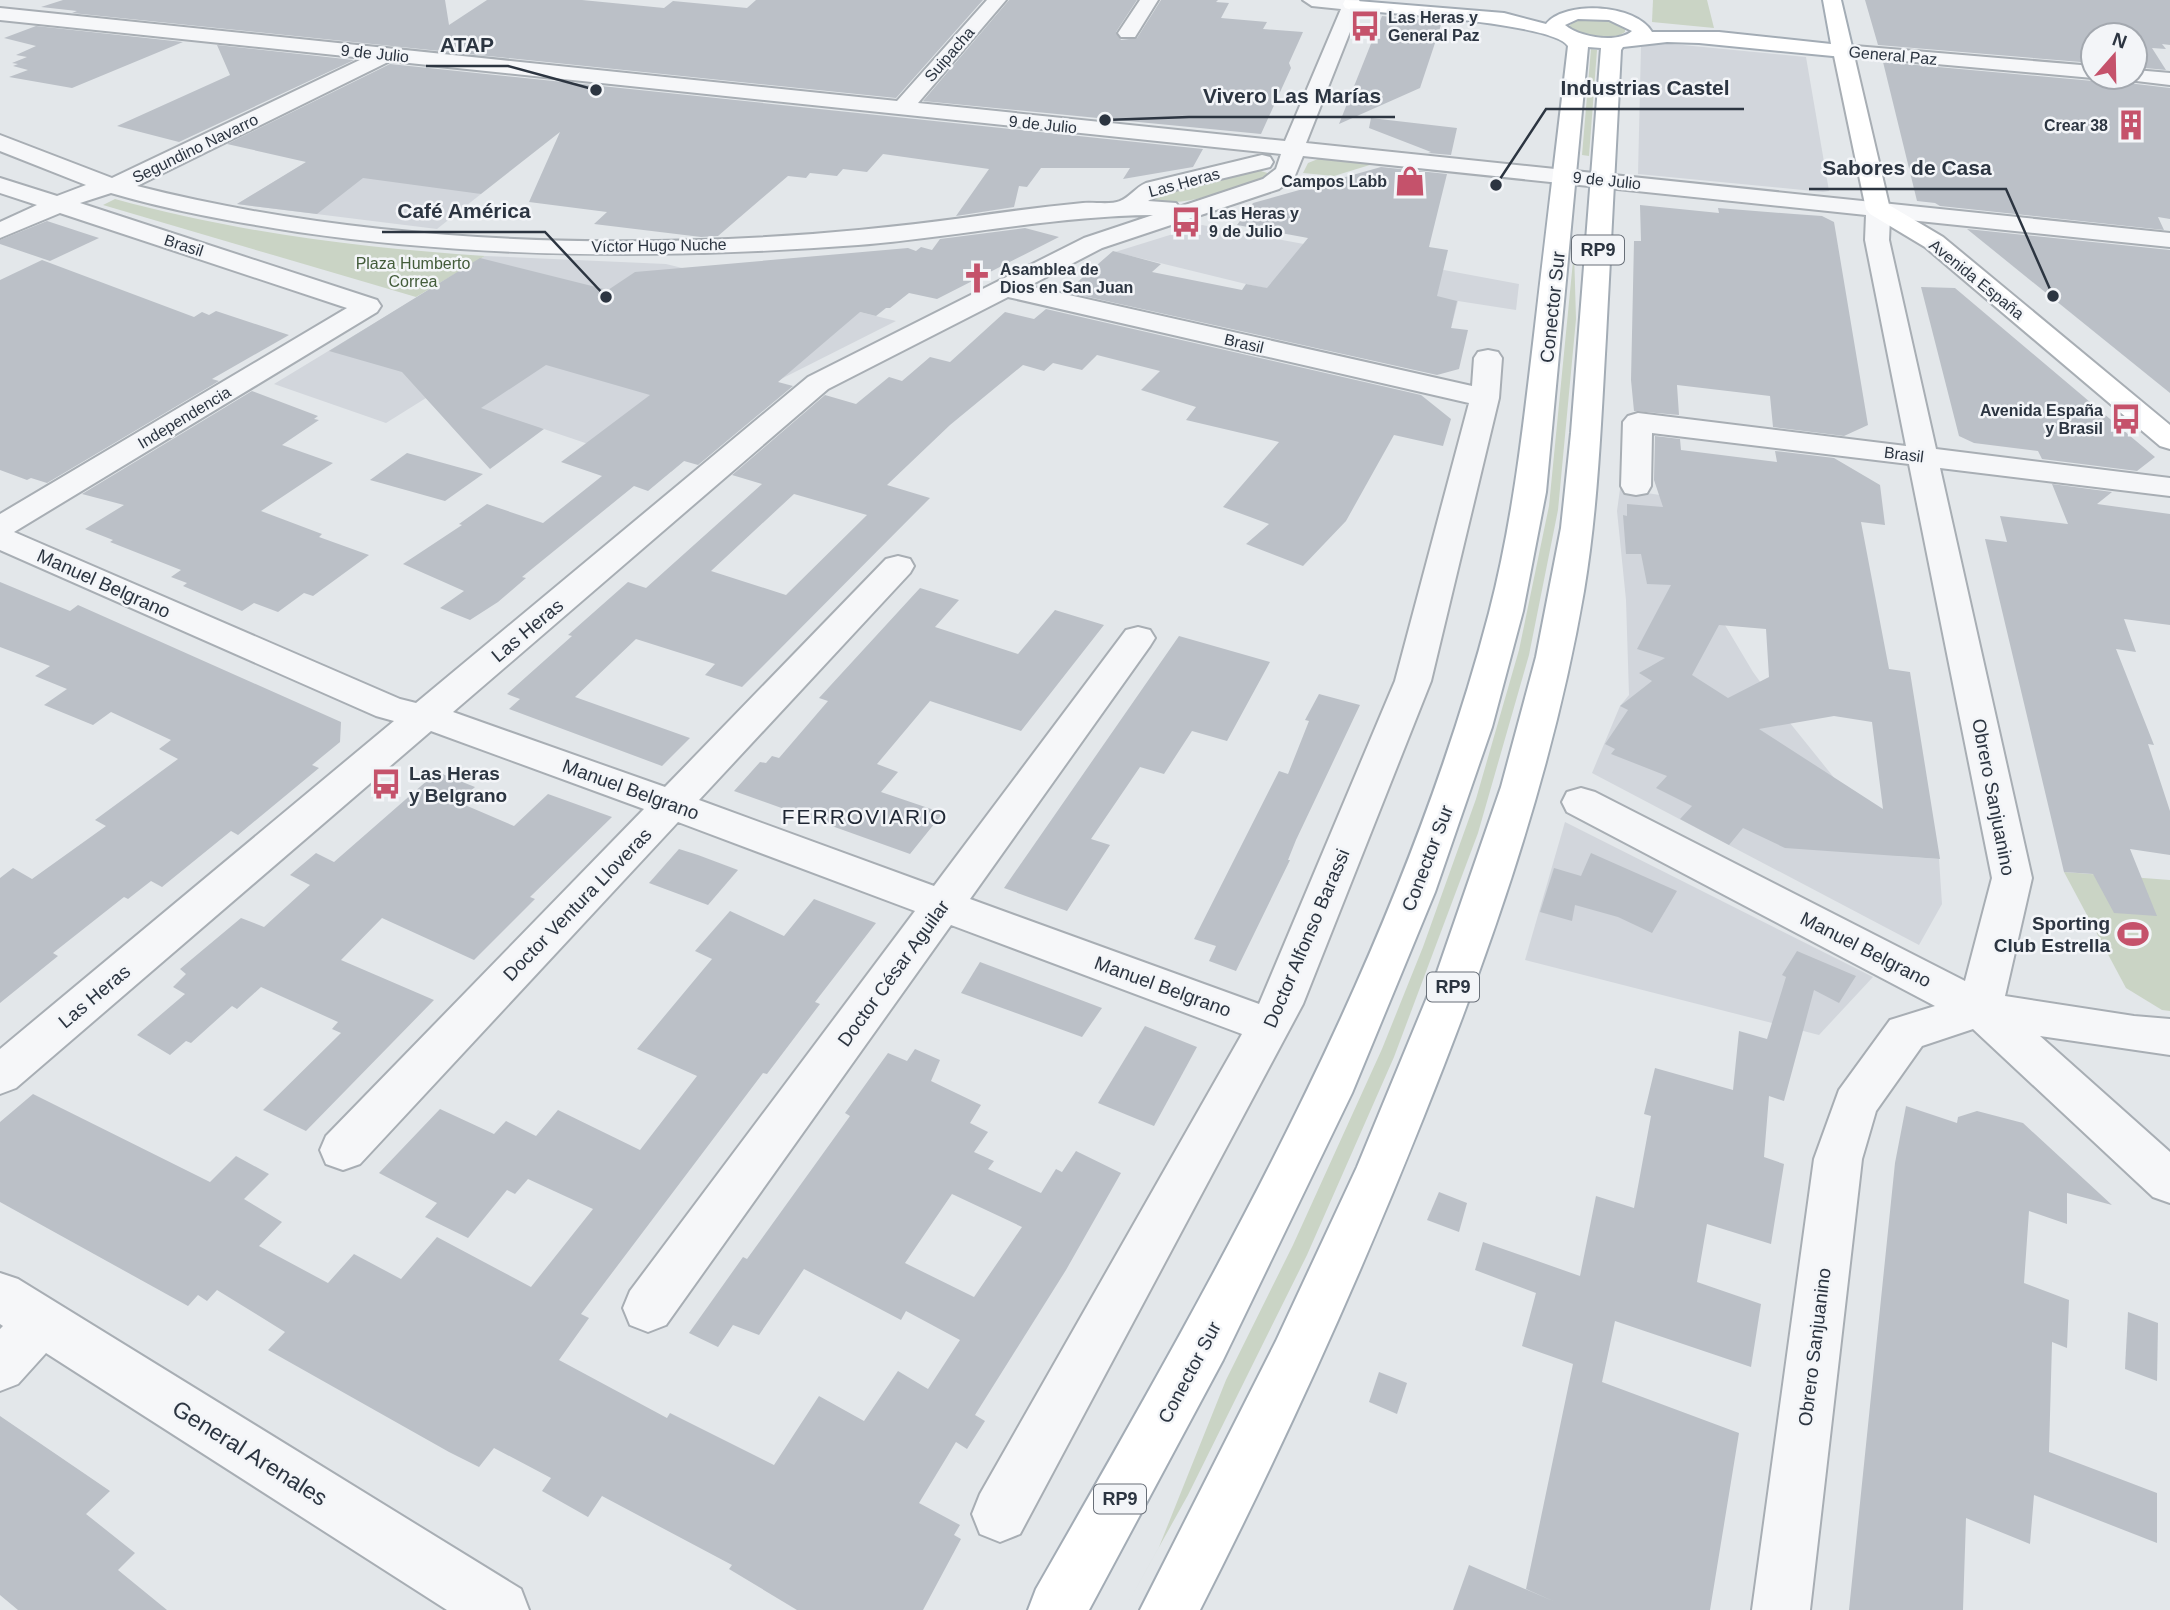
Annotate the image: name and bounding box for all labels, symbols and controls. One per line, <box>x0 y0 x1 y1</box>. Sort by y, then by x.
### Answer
bus stop icon: Las Heras y General Paz <box>1348 9 1382 43</box>
place label: Las Heras y General Paz <box>1388 9 1480 44</box>
north arrow <box>2079 21 2149 91</box>
street label: Suipacha <box>921 23 978 85</box>
callout: ATAP <box>426 24 508 66</box>
text: N <box>2110 28 2130 53</box>
text: ATAP <box>440 33 494 56</box>
street label: 9 de Julio <box>340 41 410 66</box>
street label: General Paz <box>1848 43 1938 68</box>
callout: Industrias Castel <box>1546 67 1744 109</box>
callout: Vivero Las Marías <box>1189 75 1395 117</box>
text: Industrias Castel <box>1560 76 1730 99</box>
text: Vivero Las Marías <box>1203 84 1381 107</box>
building icon: Crear 38 <box>2114 108 2148 142</box>
street label: Segundino Navarro <box>130 111 261 186</box>
street label: 9 de Julio <box>1008 112 1078 137</box>
place label: Crear 38 <box>2044 117 2108 134</box>
callout: Sabores de Casa <box>1809 147 2006 189</box>
text: Sabores de Casa <box>1822 156 1992 179</box>
shop icon: Campos Labb <box>1393 164 1427 198</box>
street label: Las Heras <box>1147 165 1222 200</box>
street label: 9 de Julio <box>1572 168 1642 193</box>
place label: Campos Labb <box>1281 173 1387 190</box>
callout: Café América <box>382 190 545 232</box>
text: Café América <box>397 199 531 222</box>
bus stop icon: Las Heras y 9 de Julio <box>1169 205 1203 239</box>
place label: Las Heras y 9 de Julio <box>1209 205 1299 240</box>
street label: Brasil <box>162 231 206 260</box>
street label: Víctor Hugo Nuche <box>591 236 727 255</box>
road number: RP9 <box>1572 236 1624 264</box>
street label: Avenida España <box>1926 236 2027 323</box>
street label: Conector Sur <box>1536 250 1569 364</box>
park label: Plaza Humberto Correa <box>356 255 470 290</box>
church icon: Asamblea de Dios en San Juan <box>960 261 994 295</box>
place label: Asamblea de Dios en San Juan <box>1000 261 1133 296</box>
street label: Brasil <box>1222 331 1265 356</box>
street label: Independencia <box>135 383 234 452</box>
place label: Avenida España y Brasil <box>1980 402 2103 437</box>
bus stop icon: Avenida España y Brasil <box>2109 402 2143 436</box>
street label: Brasil <box>1883 444 1925 465</box>
street label: Manuel Belgrano <box>34 545 174 622</box>
street label: Las Heras <box>487 595 567 666</box>
street label: Obrero Sanjuanino <box>1968 717 2019 877</box>
street label: Manuel Belgrano <box>560 755 702 824</box>
place label: Las Heras y Belgrano <box>409 763 507 806</box>
bus stop icon: Las Heras y Belgrano <box>369 767 403 801</box>
street label: Conector Sur <box>1398 802 1458 914</box>
district label: FERROVIARIO <box>782 805 948 828</box>
street label: Doctor Ventura Lloveras <box>499 824 656 985</box>
street label: Doctor Alfonso Barassi <box>1259 846 1354 1031</box>
street label: Doctor César Aguilar <box>833 896 954 1050</box>
street label: Manuel Belgrano <box>1797 907 1935 991</box>
place label: Sporting Club Estrella <box>1994 913 2110 956</box>
sports icon: Sporting Club Estrella <box>2116 917 2150 951</box>
street label: Manuel Belgrano <box>1092 952 1234 1021</box>
street label: Las Heras <box>54 961 134 1032</box>
road number: RP9 <box>1427 972 1479 1002</box>
street label: Obrero Sanjuanino <box>1794 1267 1835 1427</box>
street label: Conector Sur <box>1154 1317 1225 1427</box>
street label: General Arenales <box>168 1395 332 1511</box>
road number: RP9 <box>1094 1484 1146 1514</box>

